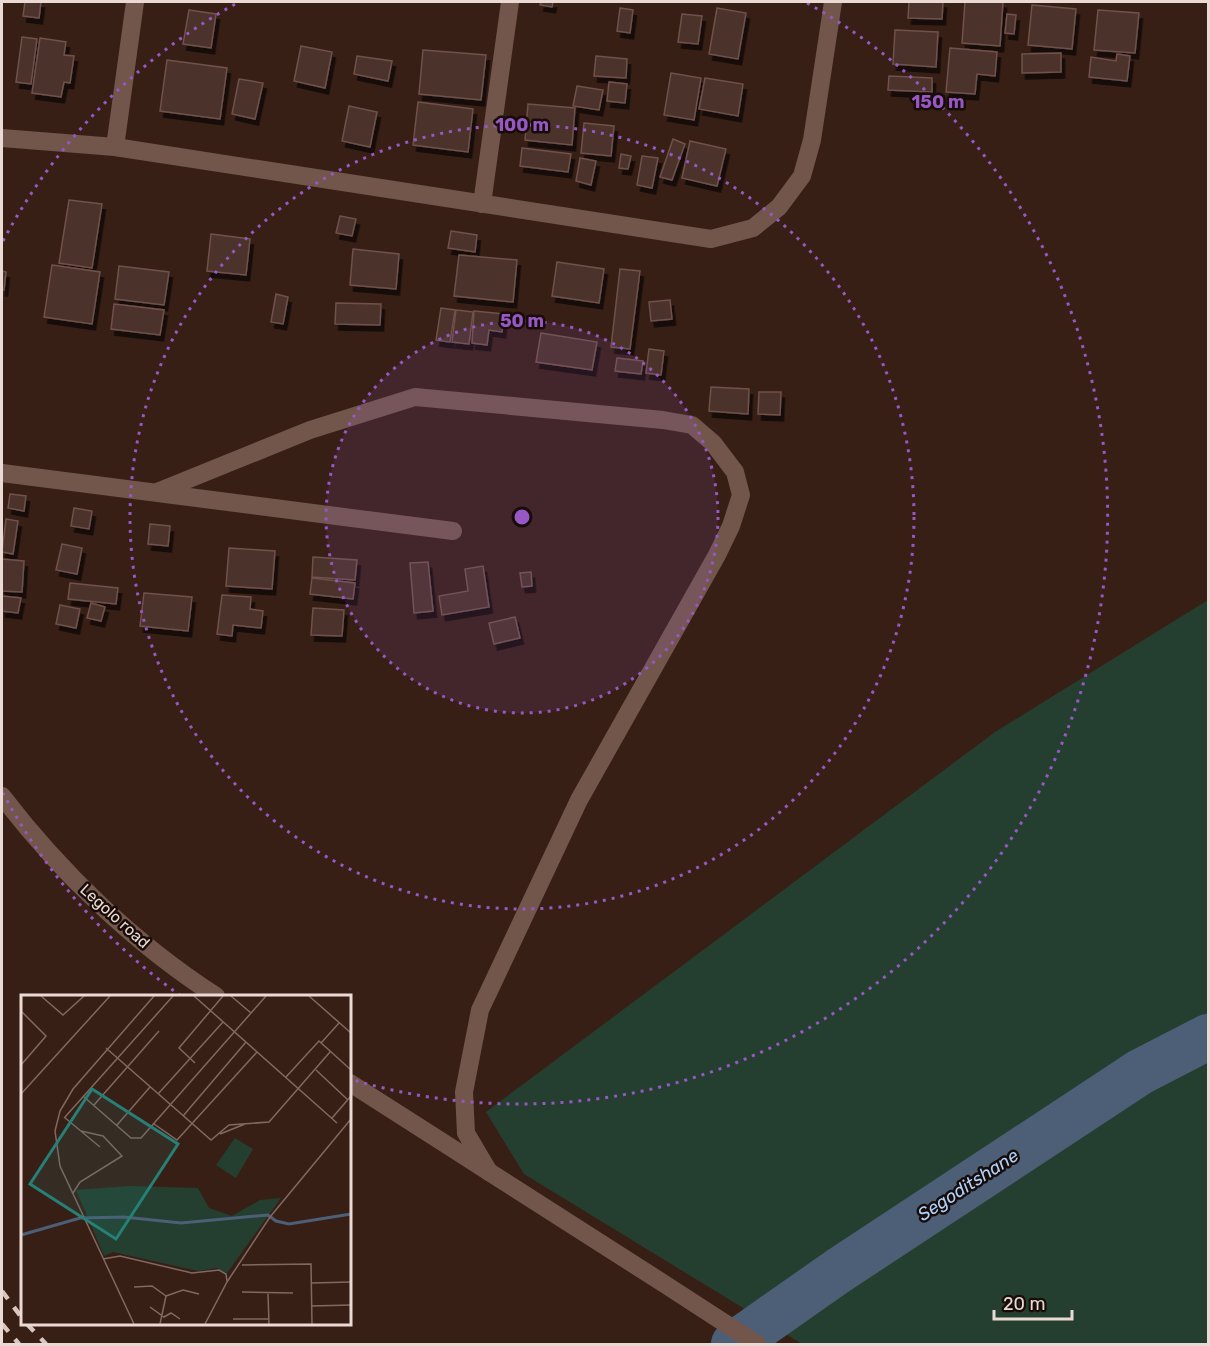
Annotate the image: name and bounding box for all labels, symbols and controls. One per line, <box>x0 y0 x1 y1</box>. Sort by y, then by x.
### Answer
text: 150 m <box>911 91 965 113</box>
text: 100 m <box>495 114 549 136</box>
text: 50 m <box>500 310 544 332</box>
centre of rings <box>512 507 532 527</box>
street label: Legolo road <box>76 880 154 952</box>
inset map <box>21 995 351 1325</box>
water label: Segoditshane <box>913 1144 1023 1226</box>
scale bar <box>994 1283 1072 1321</box>
text: 20 m <box>1003 1293 1045 1315</box>

